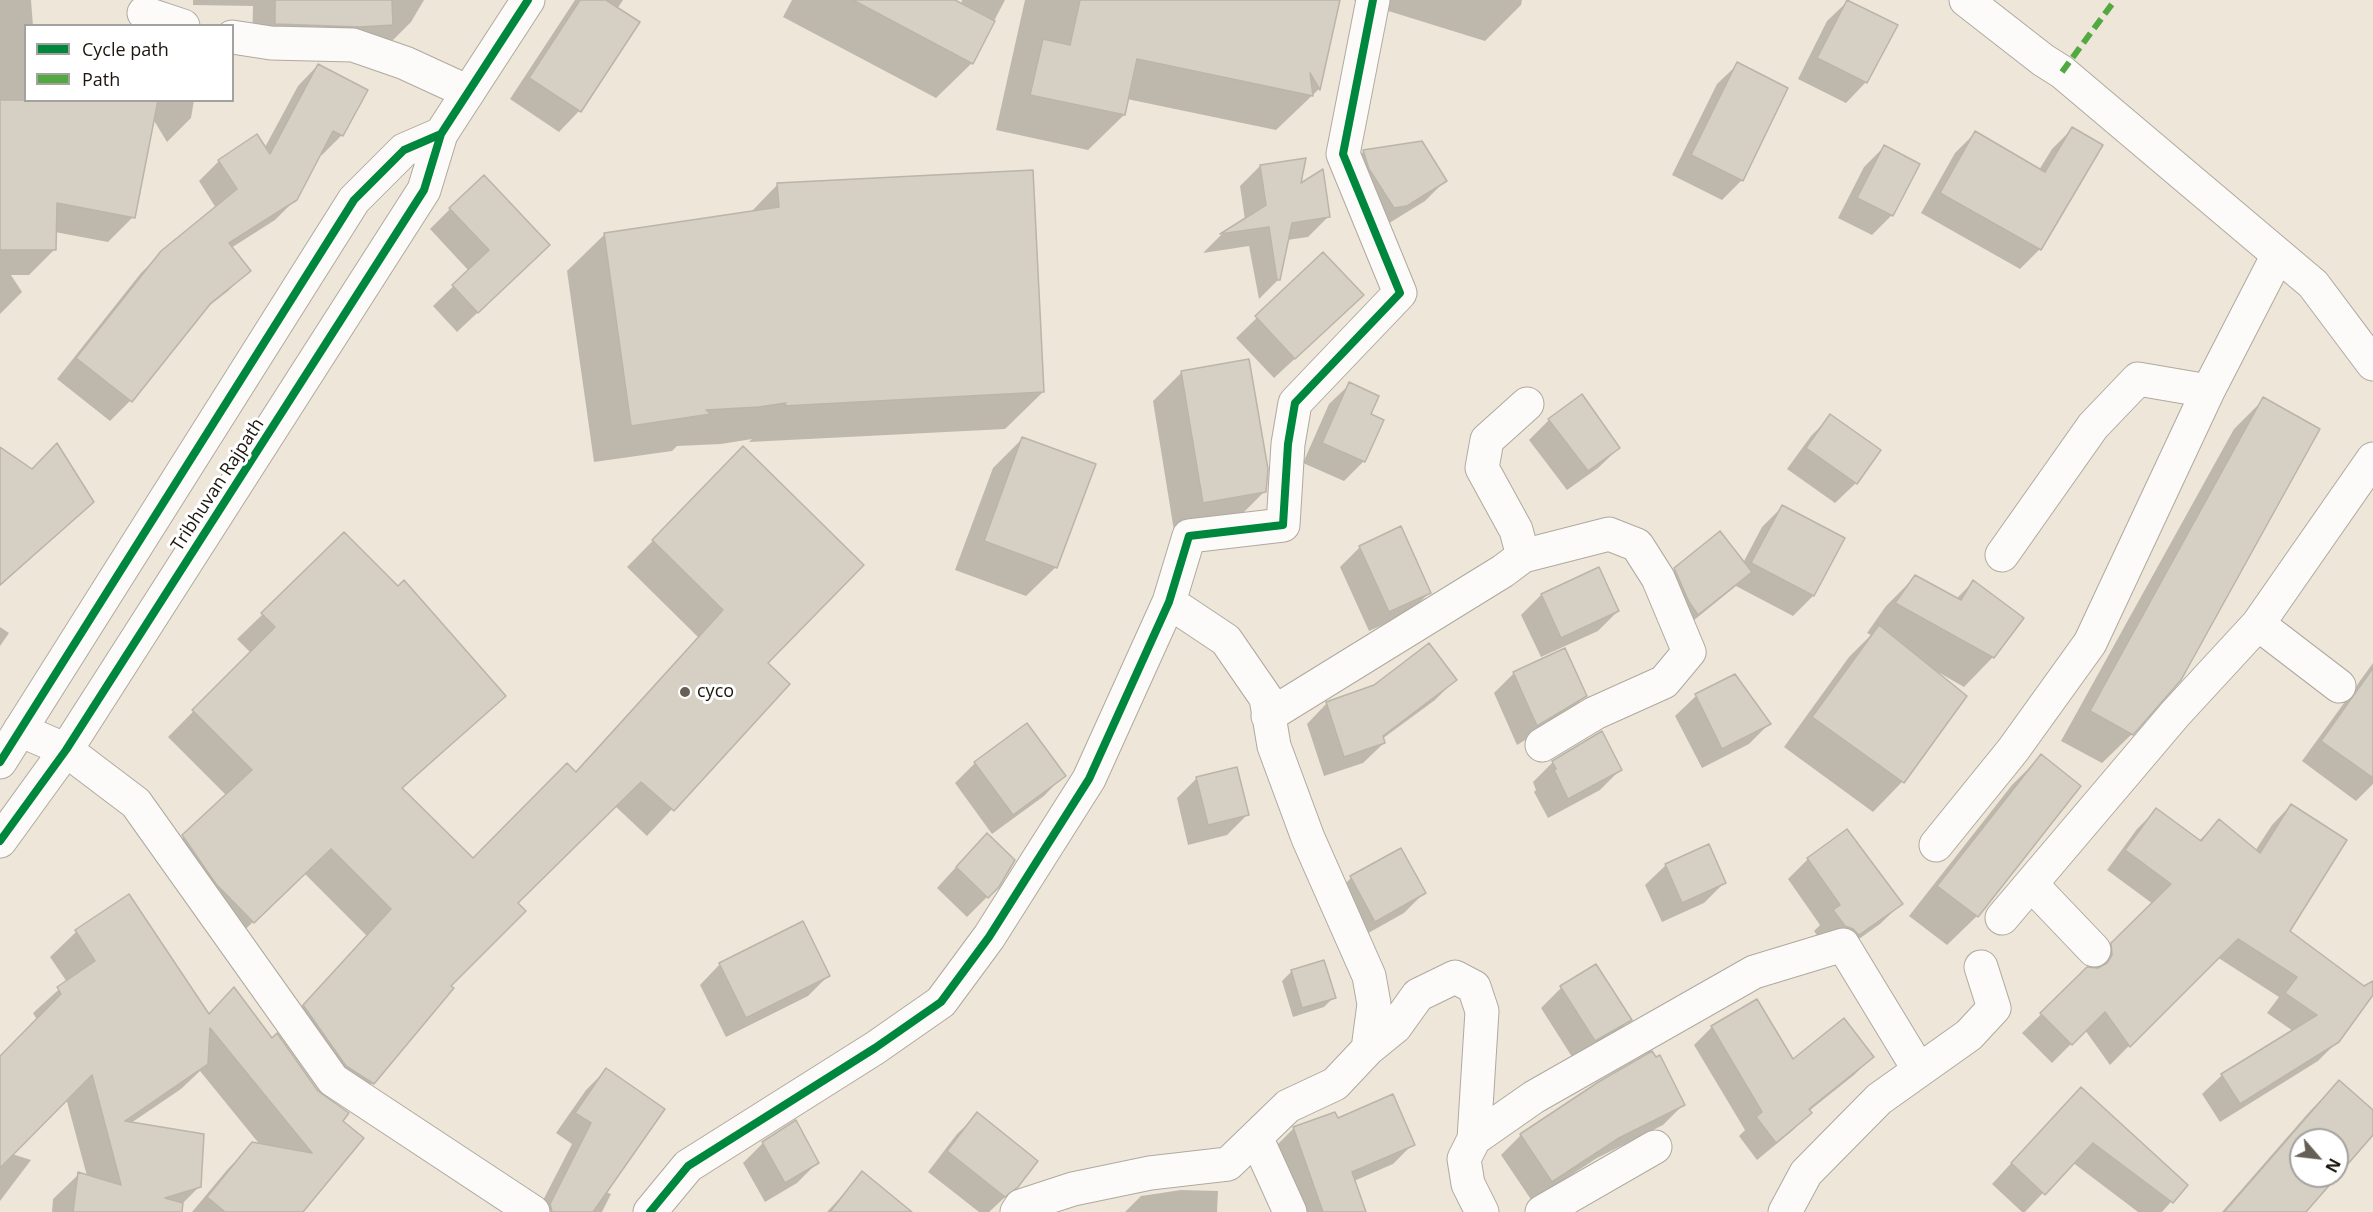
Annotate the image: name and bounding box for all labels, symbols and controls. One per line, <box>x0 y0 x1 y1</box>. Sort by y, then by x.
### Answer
legend <box>24 24 234 102</box>
text: Cycle path <box>82 37 169 61</box>
text: Path <box>82 67 120 91</box>
street label: Tribhuvan Rajpath <box>167 415 269 555</box>
place label: cyco <box>697 681 734 703</box>
marker: cyco <box>678 685 692 699</box>
north arrow <box>2289 1128 2349 1188</box>
text: N <box>2320 1155 2346 1176</box>

